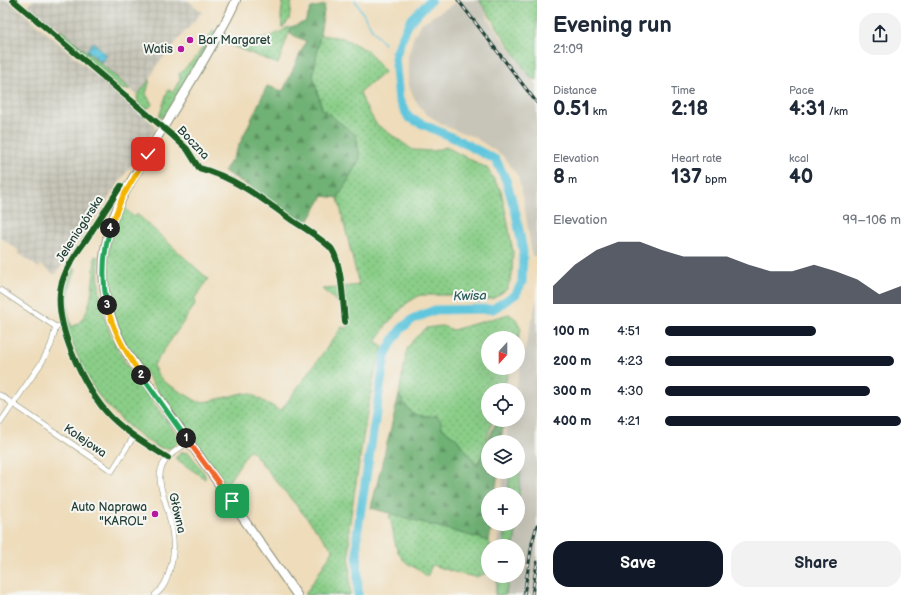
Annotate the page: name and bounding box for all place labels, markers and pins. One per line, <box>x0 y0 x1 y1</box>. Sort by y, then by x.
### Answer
place label: Bar Margaret <box>198 33 271 48</box>
marker: Bar Margaret <box>185 35 195 45</box>
place label: Watis <box>144 42 173 57</box>
marker: Watis <box>176 44 186 54</box>
pin <box>131 137 165 171</box>
pin: 4 <box>100 218 120 238</box>
pin: 3 <box>97 295 117 315</box>
pin: 2 <box>131 365 151 385</box>
pin: 1 <box>176 428 196 448</box>
pin <box>215 484 249 518</box>
place label: Auto Naprawa "KAROL" <box>71 500 147 529</box>
marker: Auto Naprawa "KAROL" <box>150 509 160 519</box>

